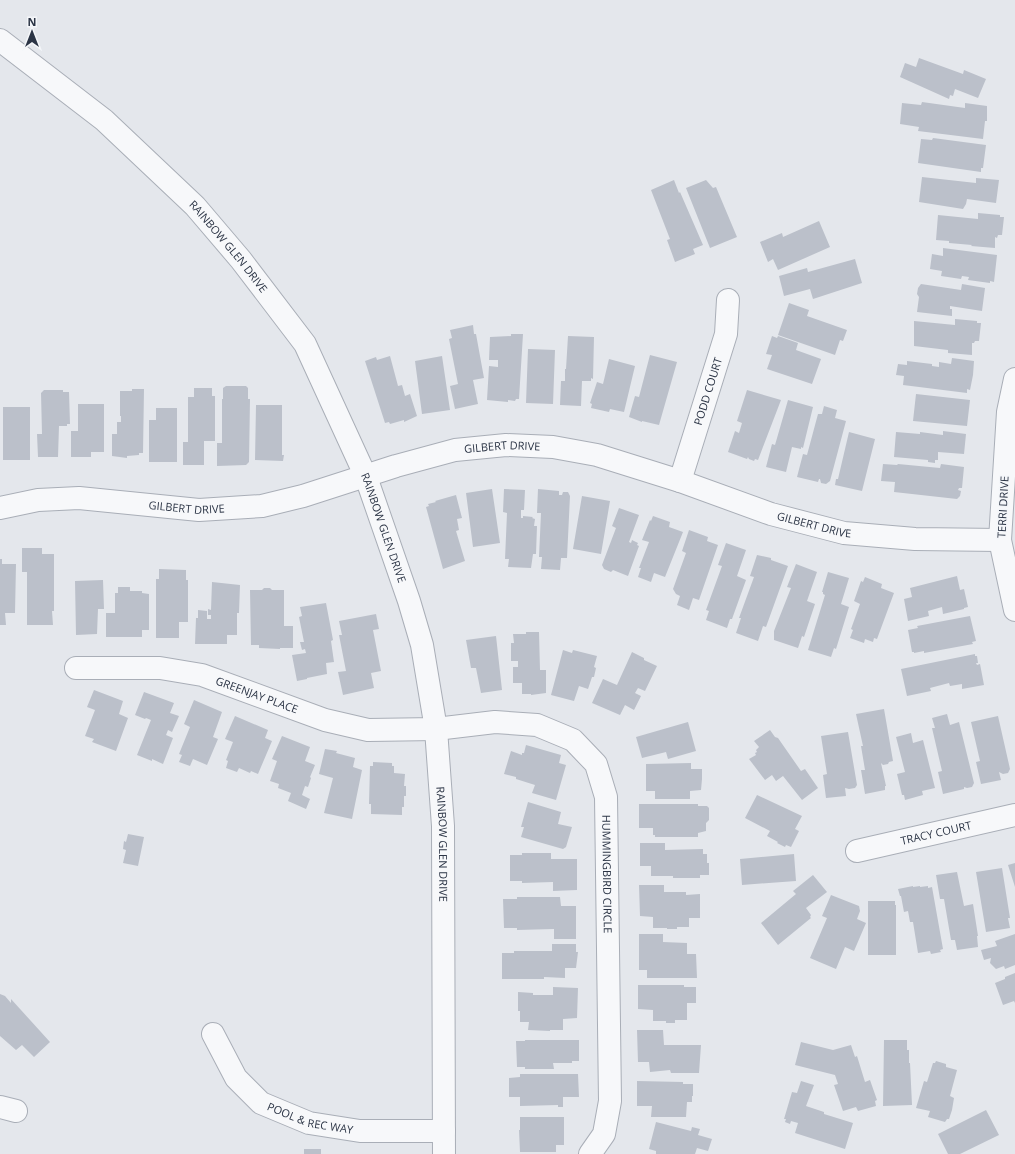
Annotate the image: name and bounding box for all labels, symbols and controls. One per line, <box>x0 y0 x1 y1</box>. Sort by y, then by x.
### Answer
north arrow <box>12 12 52 52</box>
text: N <box>28 14 36 29</box>
street label: RAINBOW GLEN DRIVE <box>186 197 271 296</box>
street label: PODD COURT <box>690 355 725 427</box>
street label: GILBERT DRIVE <box>463 437 541 456</box>
street label: RAINBOW GLEN DRIVE <box>358 470 410 585</box>
street label: TERRI DRIVE <box>993 476 1012 538</box>
street label: GILBERT DRIVE <box>148 497 225 517</box>
street label: GILBERT DRIVE <box>775 508 852 541</box>
street label: GREENJAY PLACE <box>214 673 300 717</box>
street label: RAINBOW GLEN DRIVE <box>433 786 451 902</box>
street label: HUMMINGBIRD CIRCLE <box>599 815 616 934</box>
street label: TRACY COURT <box>899 817 973 848</box>
street label: POOL & REC WAY <box>265 1098 355 1137</box>

